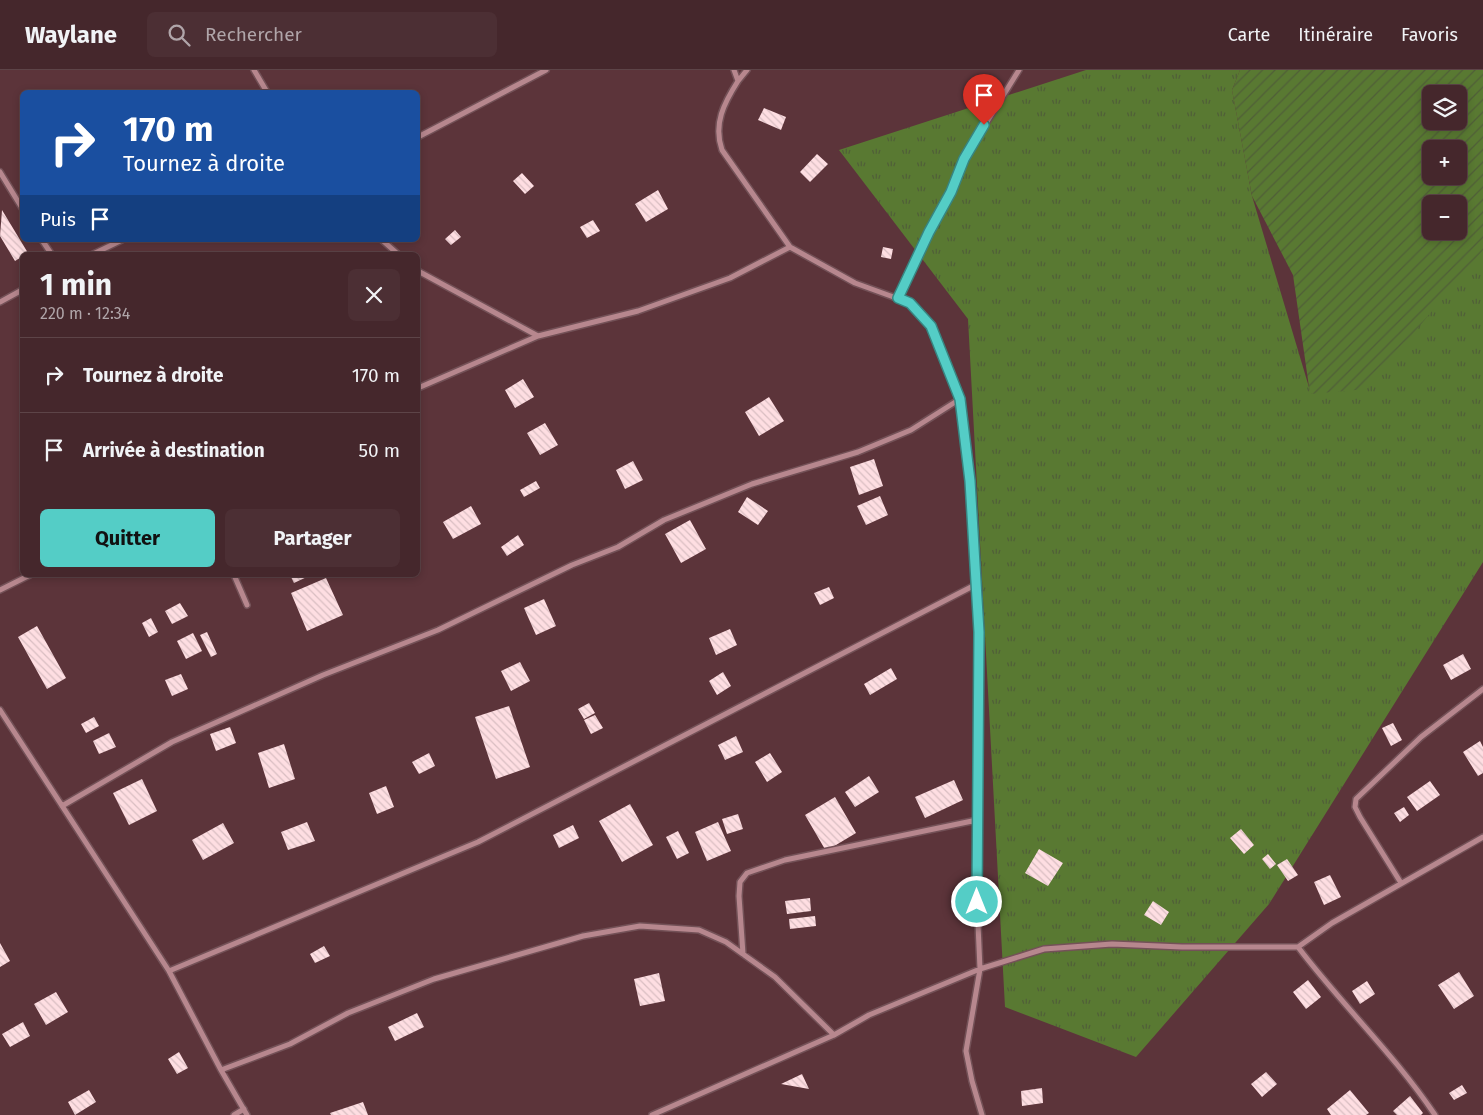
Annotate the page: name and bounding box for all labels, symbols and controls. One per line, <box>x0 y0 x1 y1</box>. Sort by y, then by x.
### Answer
search box <box>147 12 497 57</box>
text: Waylane <box>25 21 117 49</box>
icon: search <box>165 21 193 49</box>
text: Rechercher <box>205 23 302 46</box>
text: Carte <box>1228 24 1270 46</box>
text: Itinéraire <box>1298 24 1373 46</box>
text: Favoris <box>1401 24 1458 46</box>
pin <box>963 74 1005 125</box>
icon: arrive <box>970 81 998 109</box>
map controls <box>1422 85 1467 240</box>
button: layers <box>1422 85 1467 130</box>
text: 170 m <box>123 108 214 150</box>
icon: right <box>40 110 105 175</box>
button: + <box>1422 140 1467 185</box>
text: Tournez à droite <box>123 150 285 177</box>
button: − <box>1422 195 1467 240</box>
icon: arrive <box>86 205 114 233</box>
text: Puis <box>40 208 76 231</box>
text: 1 min <box>40 267 112 303</box>
button: close <box>348 269 400 321</box>
text: 220 m · 12:34 <box>40 304 130 323</box>
icon: right <box>40 361 68 389</box>
text: Tournez à droite <box>83 364 224 387</box>
text: 170 m <box>352 364 400 387</box>
icon: arrive <box>40 436 68 464</box>
text: Arrivée à destination <box>83 439 265 462</box>
text: 50 m <box>359 439 400 462</box>
button: Quitter <box>40 509 215 567</box>
button: Partager <box>225 509 400 567</box>
position arrow <box>950 875 1002 927</box>

